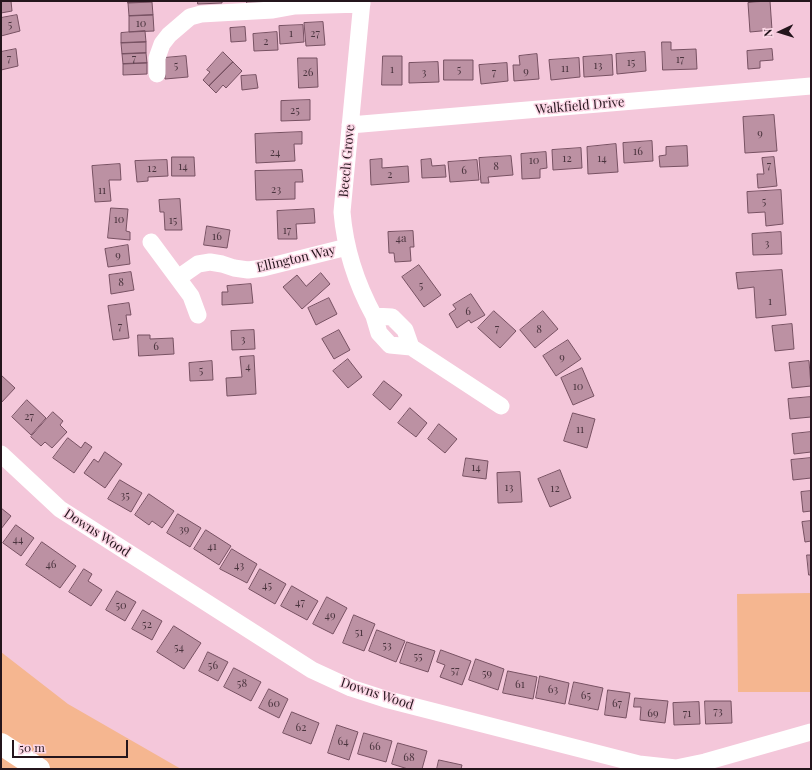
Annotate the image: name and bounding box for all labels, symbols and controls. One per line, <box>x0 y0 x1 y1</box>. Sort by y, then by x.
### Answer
north arrow <box>760 12 800 52</box>
house number: 10 <box>136 17 146 31</box>
house number: 5 <box>8 18 12 32</box>
house number: 1 <box>289 27 293 41</box>
house number: 27 <box>310 27 320 41</box>
text: N <box>760 28 775 37</box>
house number: 2 <box>263 35 269 49</box>
house number: 7 <box>7 52 11 66</box>
house number: 7 <box>132 52 136 66</box>
house number: 17 <box>676 53 684 67</box>
house number: 15 <box>627 56 635 70</box>
house number: 5 <box>174 59 178 73</box>
house number: 13 <box>594 59 602 73</box>
house number: 11 <box>561 62 569 76</box>
house number: 1 <box>390 63 394 77</box>
house number: 5 <box>457 63 461 77</box>
house number: 9 <box>523 65 529 79</box>
house number: 26 <box>303 66 313 80</box>
house number: 3 <box>422 66 426 80</box>
house number: 7 <box>492 66 496 80</box>
street label: Walkfield Drive <box>535 94 625 118</box>
house number: 25 <box>290 104 300 118</box>
street label: Beech Grove <box>336 124 358 198</box>
house number: 9 <box>757 127 763 141</box>
house number: 16 <box>633 145 643 159</box>
house number: 24 <box>270 146 280 160</box>
house number: 12 <box>562 152 572 166</box>
house number: 14 <box>597 152 607 166</box>
house number: 10 <box>529 154 539 168</box>
house number: 7 <box>767 159 771 173</box>
house number: 14 <box>178 160 188 174</box>
house number: 8 <box>493 160 499 174</box>
house number: 12 <box>147 162 157 176</box>
house number: 6 <box>461 164 467 178</box>
house number: 2 <box>387 168 393 182</box>
house number: 23 <box>271 183 281 197</box>
house number: 11 <box>98 184 106 198</box>
house number: 5 <box>762 195 766 209</box>
house number: 10 <box>114 213 124 227</box>
house number: 15 <box>169 214 177 228</box>
house number: 17 <box>283 224 291 238</box>
house number: 16 <box>212 230 222 244</box>
house number: 4a <box>396 232 406 246</box>
house number: 3 <box>765 237 769 251</box>
street label: Ellington Way <box>255 242 337 276</box>
house number: 9 <box>115 249 121 263</box>
house number: 8 <box>118 276 124 290</box>
house number: 5 <box>419 279 423 293</box>
house number: 1 <box>768 295 772 309</box>
house number: 6 <box>465 305 471 319</box>
house number: 7 <box>118 320 122 334</box>
house number: 7 <box>495 322 499 336</box>
house number: 8 <box>536 323 542 337</box>
house number: 3 <box>241 333 245 347</box>
house number: 6 <box>153 340 159 354</box>
house number: 9 <box>559 351 565 365</box>
house number: 4 <box>245 360 251 374</box>
house number: 5 <box>199 364 203 378</box>
house number: 10 <box>573 380 583 394</box>
house number: 27 <box>24 410 34 424</box>
house number: 11 <box>576 423 584 437</box>
house number: 14 <box>471 461 481 475</box>
house number: 13 <box>505 481 513 495</box>
house number: 12 <box>550 482 560 496</box>
house number: 35 <box>120 489 130 503</box>
street label: Downs Wood <box>61 506 133 560</box>
house number: 39 <box>179 523 189 537</box>
house number: 44 <box>13 533 23 547</box>
house number: 41 <box>207 540 217 554</box>
house number: 46 <box>45 558 57 572</box>
house number: 43 <box>234 559 244 573</box>
house number: 45 <box>262 579 272 593</box>
house number: 47 <box>295 596 305 610</box>
house number: 50 <box>115 599 127 613</box>
house number: 49 <box>324 609 336 623</box>
house number: 52 <box>142 618 152 632</box>
house number: 51 <box>355 626 363 640</box>
house number: 53 <box>382 639 392 653</box>
house number: 54 <box>174 641 184 655</box>
house number: 55 <box>413 650 423 664</box>
house number: 56 <box>208 659 218 673</box>
house number: 57 <box>450 664 460 678</box>
house number: 59 <box>482 667 492 681</box>
street label: Downs Wood <box>338 675 416 713</box>
house number: 58 <box>237 677 247 691</box>
house number: 61 <box>515 678 525 692</box>
house number: 63 <box>548 683 558 697</box>
house number: 65 <box>581 689 591 703</box>
house number: 60 <box>268 697 280 711</box>
house number: 67 <box>612 697 622 711</box>
house number: 73 <box>713 705 723 719</box>
house number: 69 <box>647 707 659 721</box>
house number: 71 <box>683 707 691 721</box>
house number: 62 <box>296 721 306 735</box>
scale bar <box>14 732 130 758</box>
house number: 64 <box>337 735 349 749</box>
text: 50 m <box>19 739 45 755</box>
house number: 66 <box>369 740 381 754</box>
house number: 68 <box>403 751 415 765</box>

